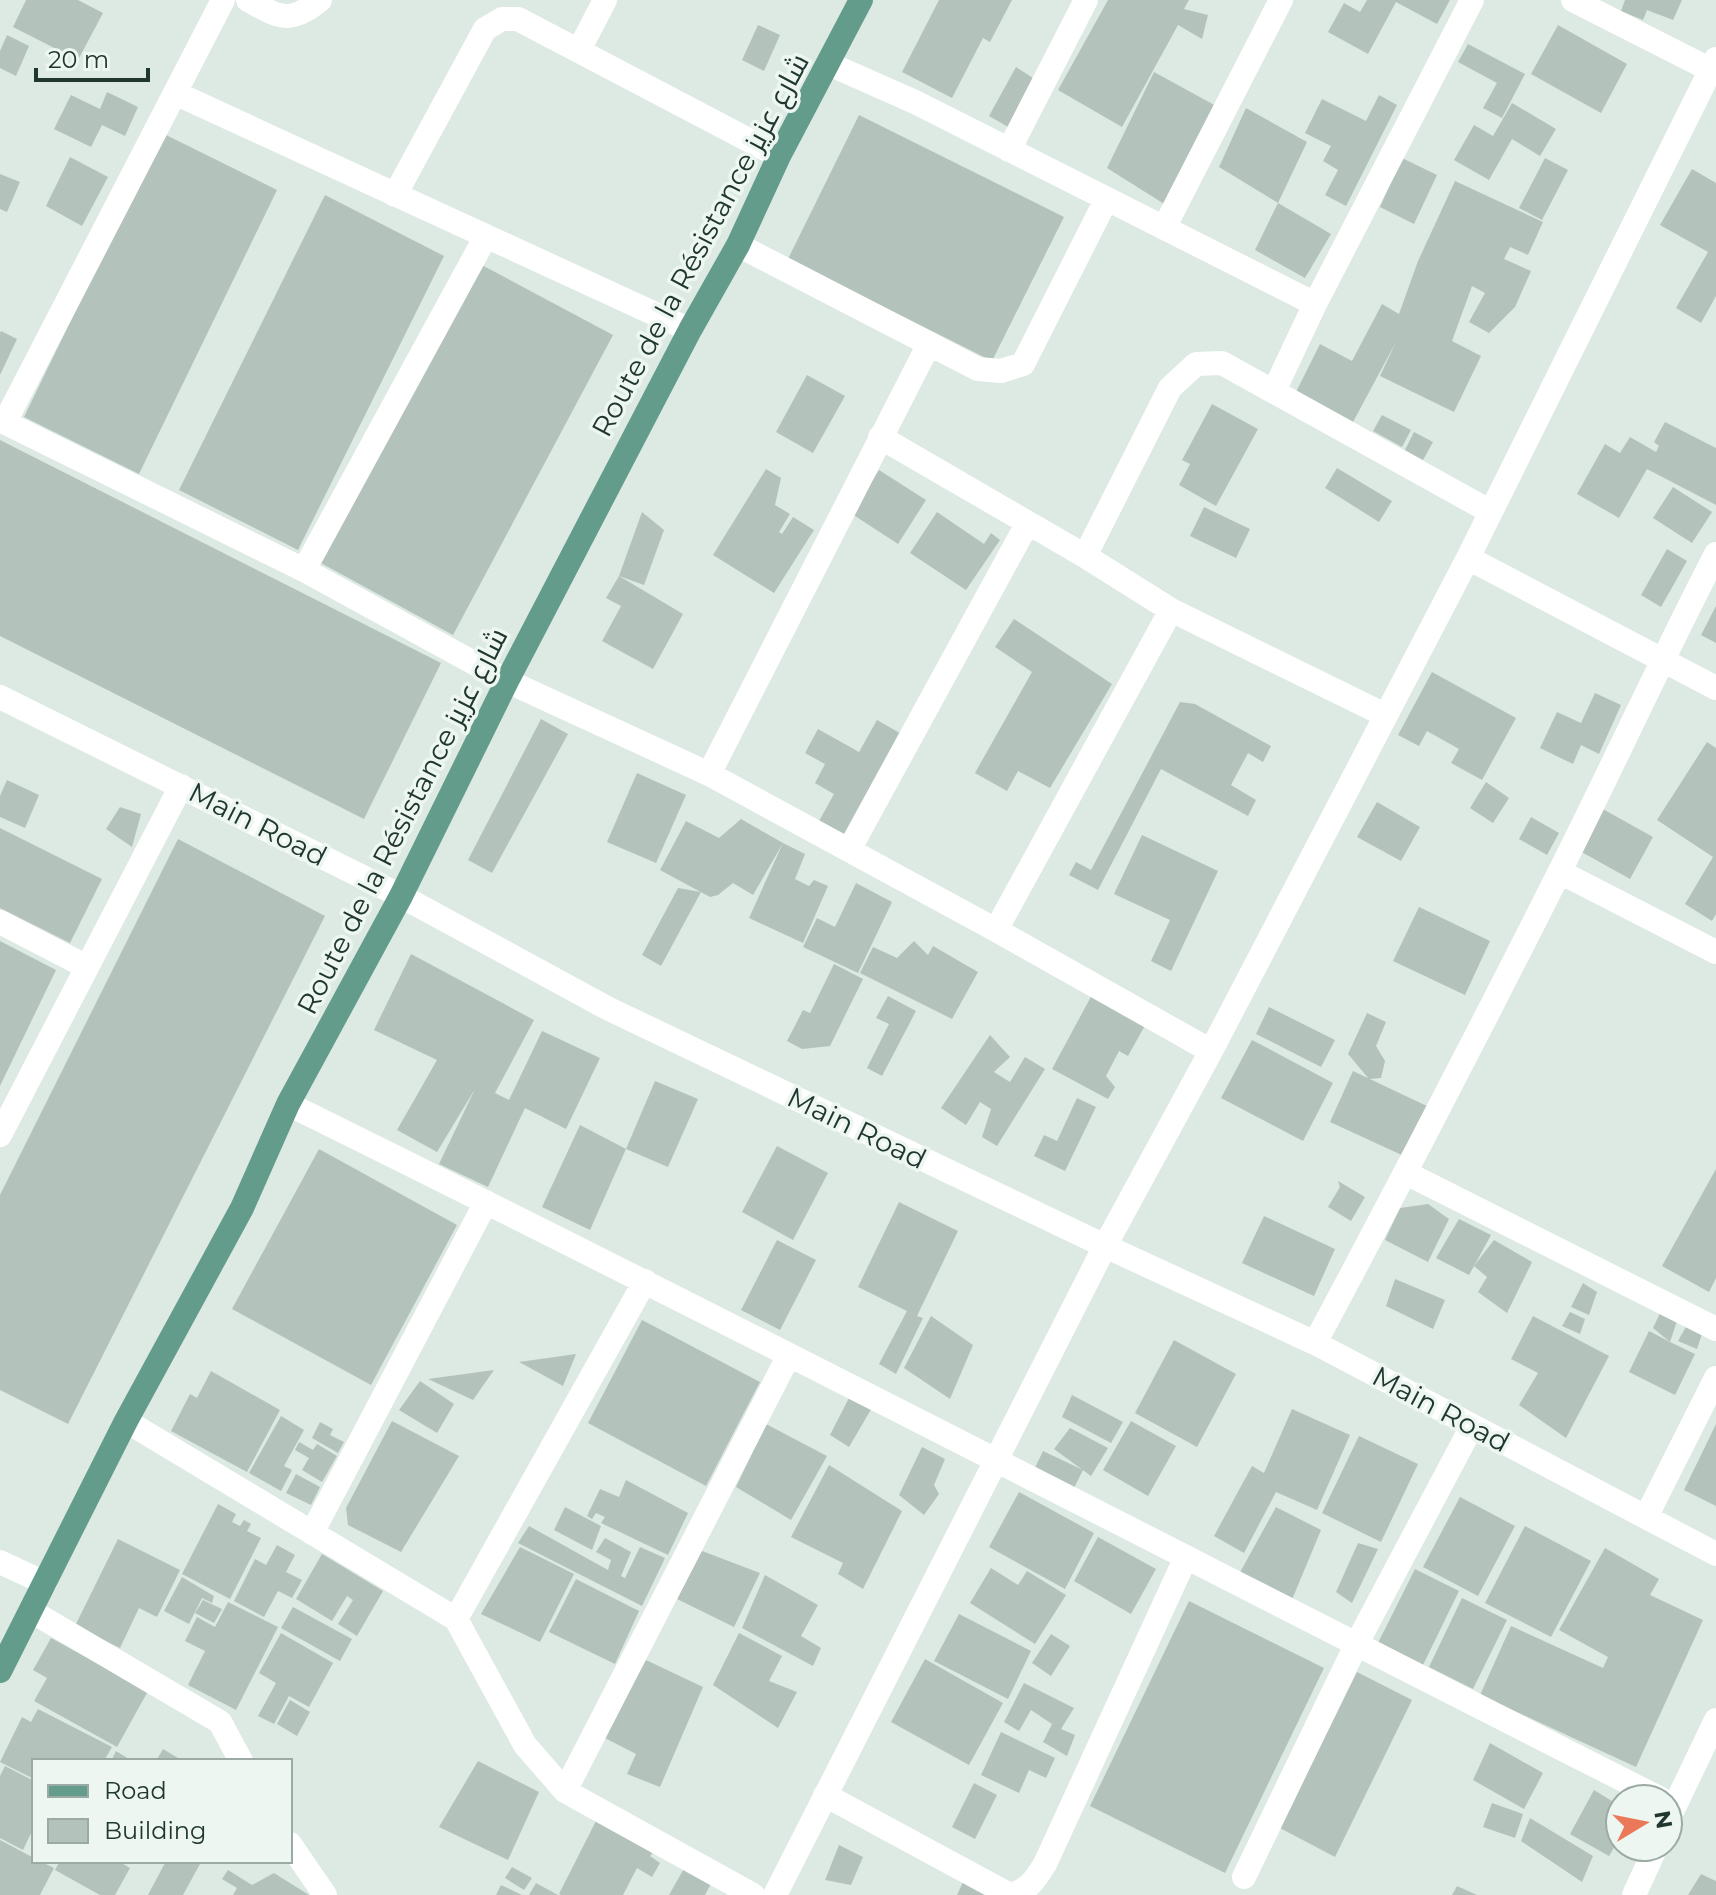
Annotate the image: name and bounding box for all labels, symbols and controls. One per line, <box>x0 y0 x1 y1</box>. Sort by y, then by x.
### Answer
scale bar <box>36 32 148 82</box>
text: 20 m <box>48 45 109 74</box>
street label: Route de la Résistance شارع عزيز <box>584 48 817 443</box>
street label: Route de la Résistance شارع عزيز <box>289 622 516 1021</box>
street label: Main Road <box>183 775 333 873</box>
street label: Main Road <box>782 1080 932 1176</box>
street label: Main Road <box>1367 1359 1515 1459</box>
legend <box>32 1759 292 1863</box>
text: Road <box>104 1776 167 1805</box>
north arrow <box>1604 1783 1684 1863</box>
text: N <box>1648 1809 1678 1831</box>
text: Building <box>104 1816 207 1845</box>

